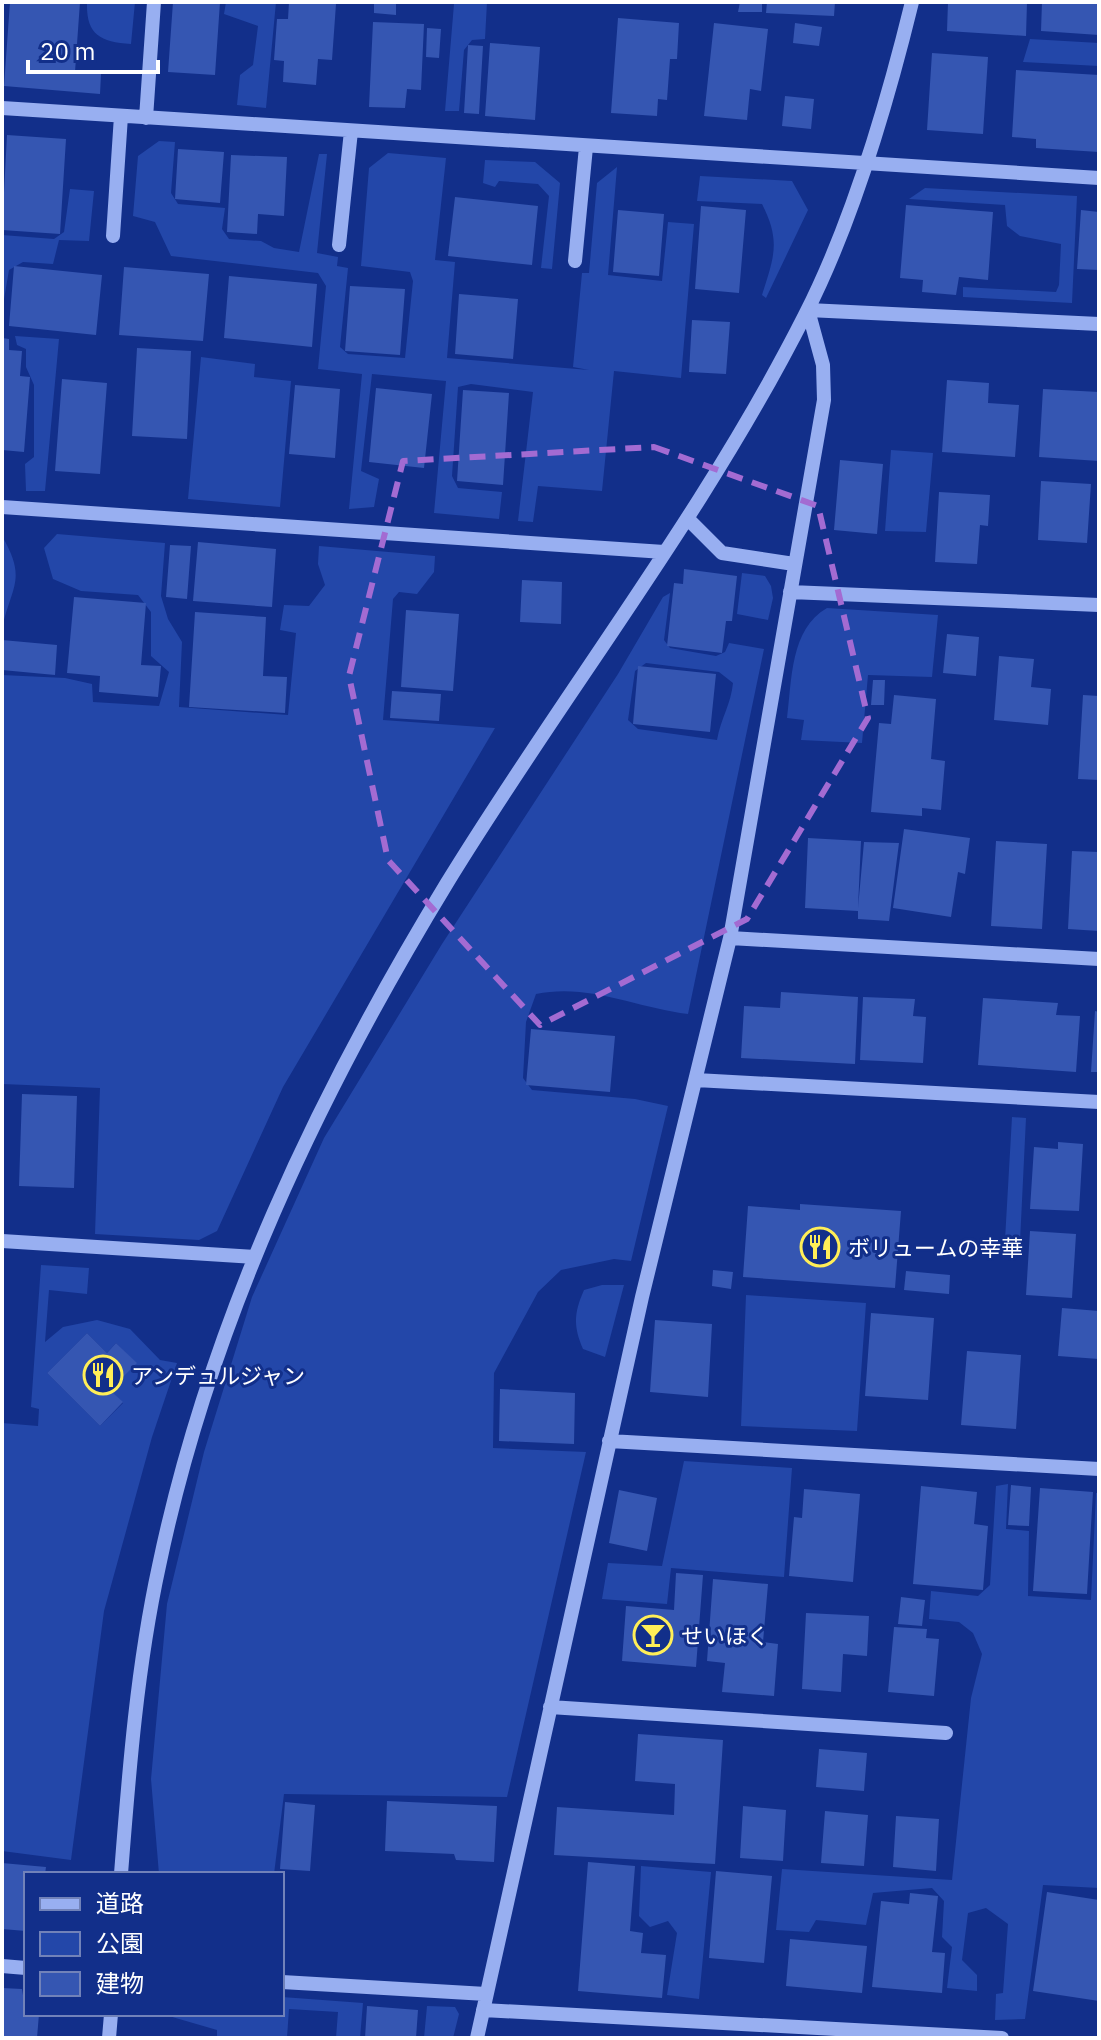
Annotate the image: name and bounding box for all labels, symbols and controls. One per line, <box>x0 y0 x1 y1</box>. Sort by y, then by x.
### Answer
scale bar <box>28 24 158 74</box>
text: 20 m <box>40 35 95 67</box>
restaurant icon: ボリュームの幸華 <box>799 1226 841 1268</box>
place label: ボリュームの幸華 <box>848 1233 1023 1262</box>
restaurant icon: アンデュルジャン <box>82 1354 124 1396</box>
place label: アンデュルジャン <box>131 1361 305 1390</box>
bar icon: せいほく <box>632 1614 674 1656</box>
place label: せいほく <box>681 1621 769 1650</box>
legend <box>24 1872 284 2016</box>
text: 道路 <box>96 1887 144 1919</box>
text: 公園 <box>96 1927 144 1959</box>
text: 建物 <box>96 1967 144 1999</box>

